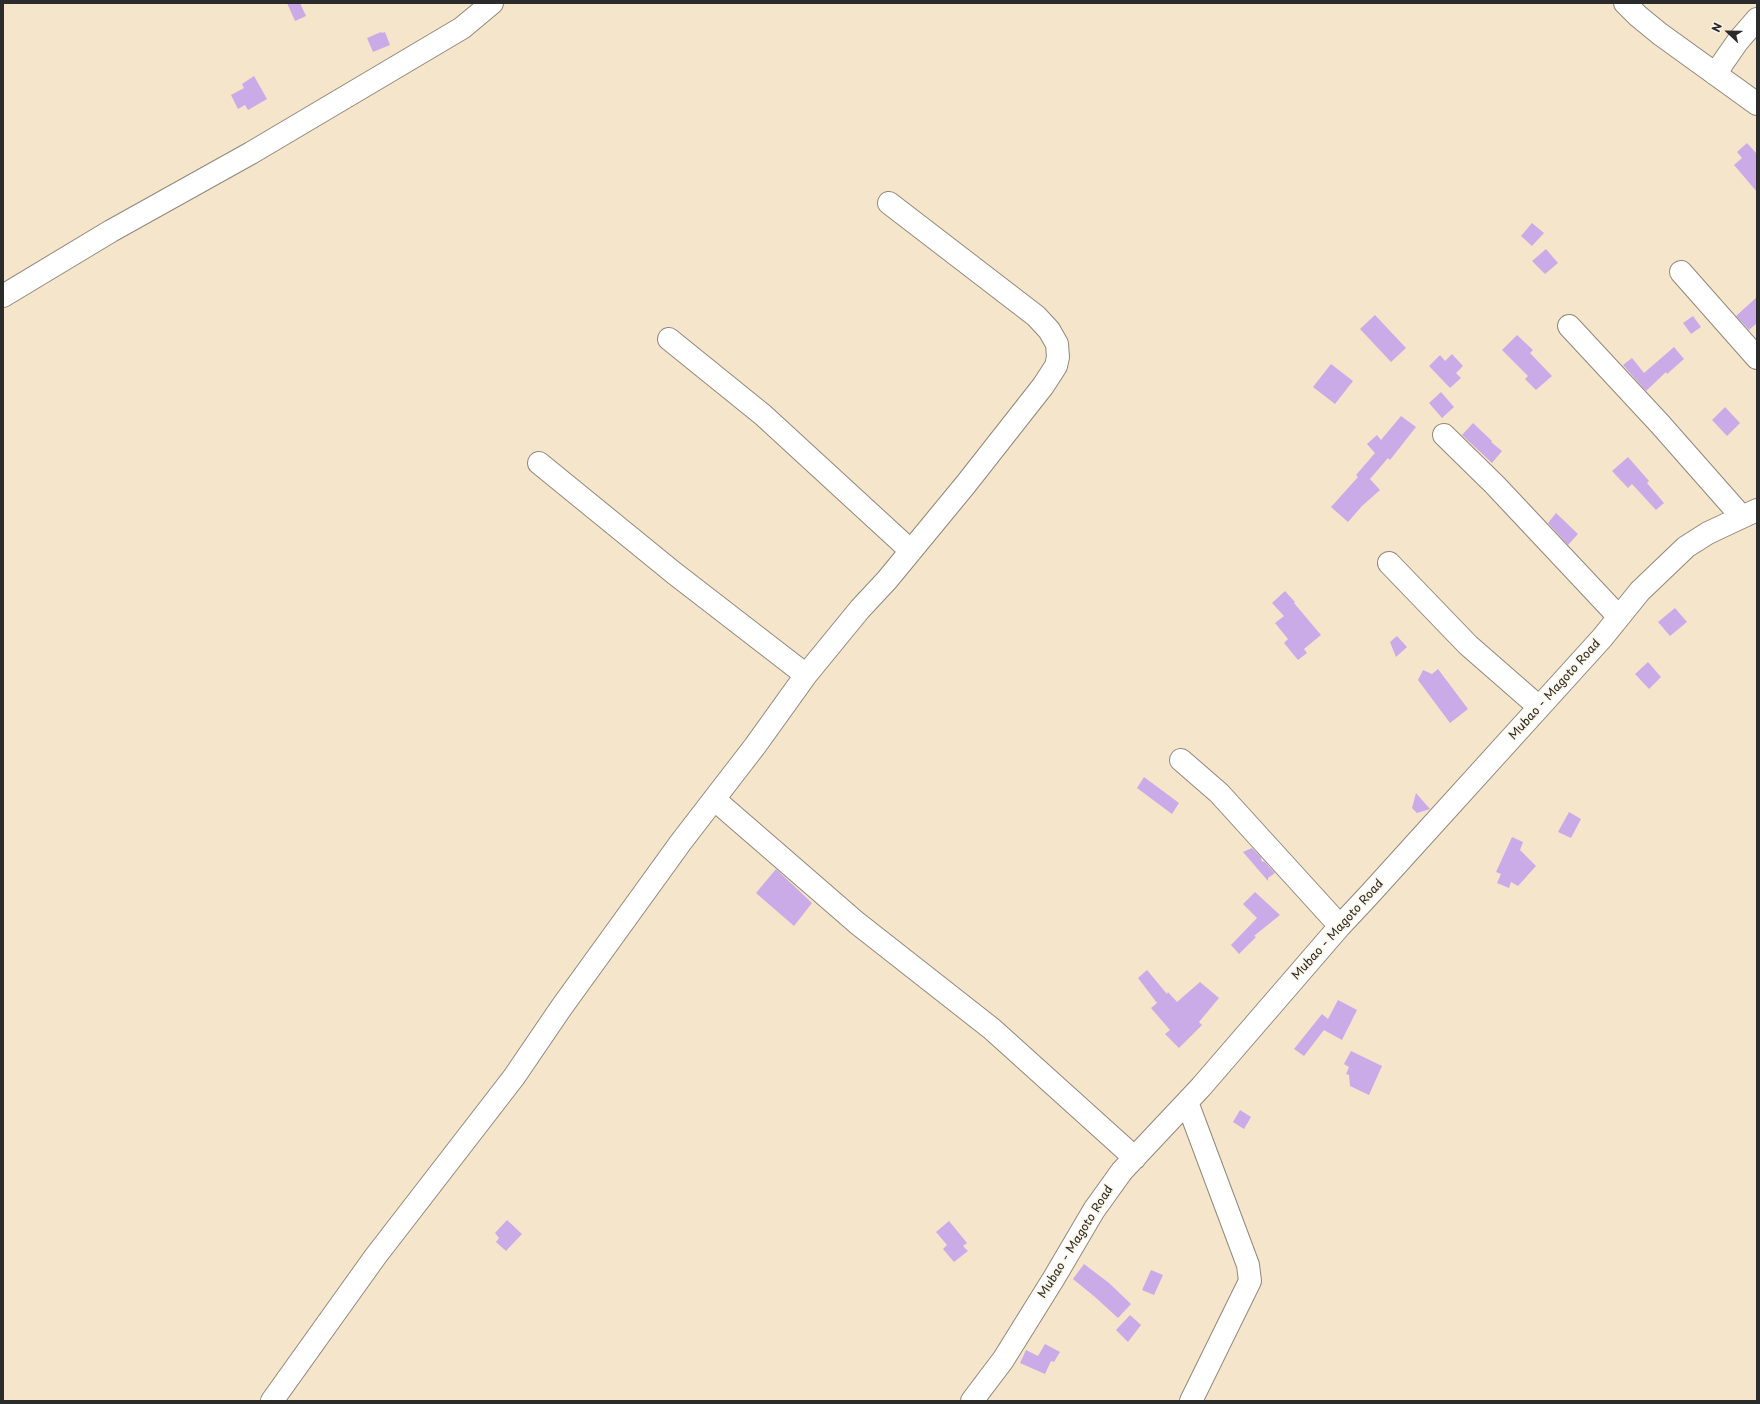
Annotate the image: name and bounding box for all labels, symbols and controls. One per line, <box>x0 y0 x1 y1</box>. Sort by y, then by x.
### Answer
north arrow <box>1708 12 1748 52</box>
text: N <box>1707 20 1726 35</box>
street label: Mubao - Magoto Road <box>1506 637 1604 743</box>
street label: Mubao - Magoto Road <box>1289 877 1387 983</box>
street label: Mubao - Magoto Road <box>1035 1183 1117 1301</box>

